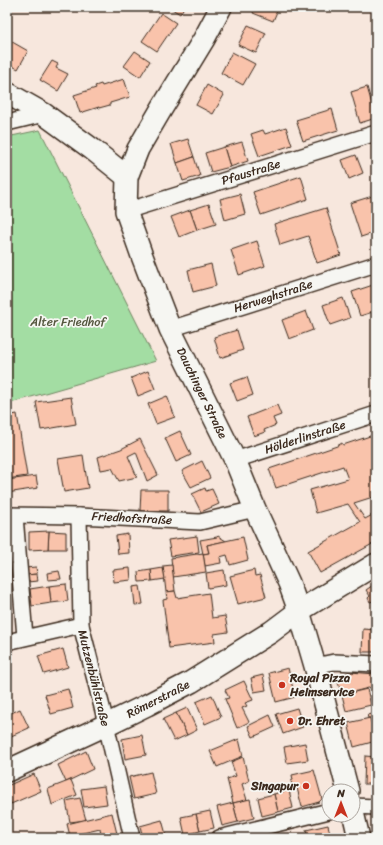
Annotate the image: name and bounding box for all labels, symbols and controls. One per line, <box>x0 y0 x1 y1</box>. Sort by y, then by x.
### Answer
street label: Pfaustraße <box>219 153 283 191</box>
street label: Herweghstraße <box>231 273 315 319</box>
park label: Alter Friedhof <box>29 311 107 333</box>
street label: Dauchinger Straße <box>170 344 234 443</box>
street label: Hölderlinstraße <box>262 414 348 460</box>
street label: Friedhofstraße <box>91 505 173 531</box>
street label: Mutzenbühlstraße <box>71 627 117 729</box>
place label: Royal Pizza Heimservice <box>289 667 355 703</box>
street label: Römerstraße <box>122 673 194 724</box>
marker: Royal Pizza Heimservice <box>277 680 287 690</box>
place label: Dr. Ehret <box>298 710 346 732</box>
marker: Dr. Ehret <box>285 716 295 726</box>
place label: Singapur <box>250 775 299 797</box>
marker: Singapur <box>301 781 311 791</box>
north arrow <box>321 783 361 823</box>
text: N <box>336 784 345 803</box>

